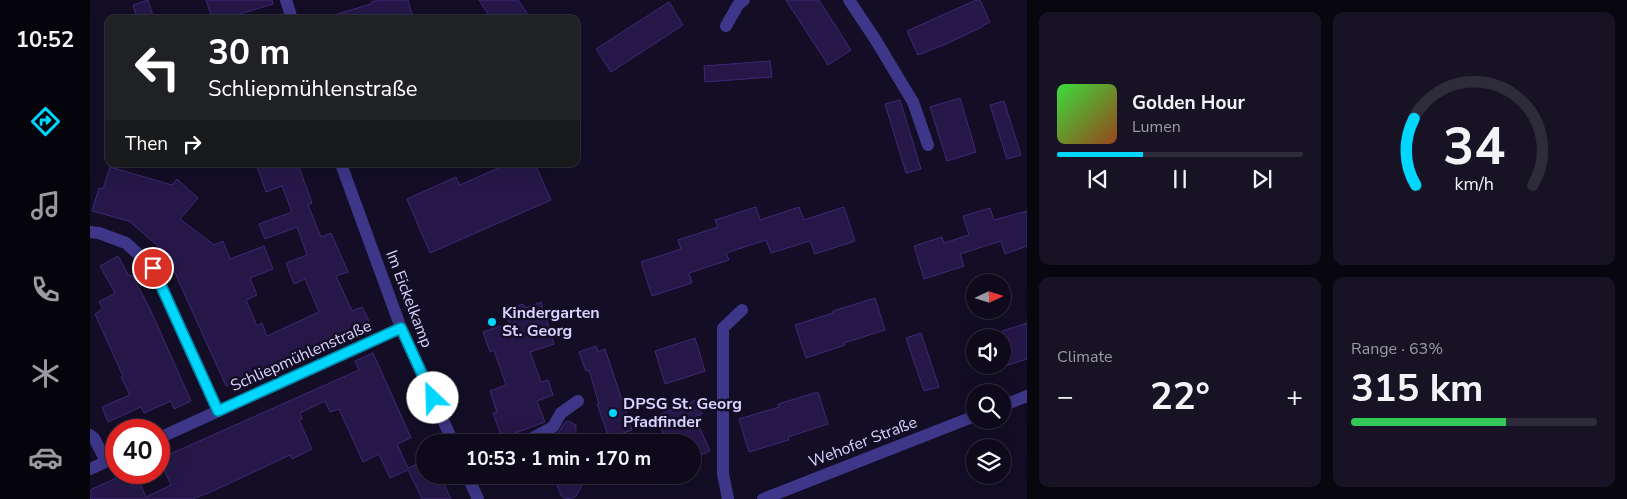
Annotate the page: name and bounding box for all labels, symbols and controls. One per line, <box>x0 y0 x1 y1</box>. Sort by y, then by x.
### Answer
text: 10:52 <box>16 25 74 55</box>
text: 30 m <box>208 29 290 76</box>
icon: left <box>125 35 190 100</box>
text: Schliepmühlenstraße <box>208 74 417 104</box>
text: Golden Hour <box>1132 90 1245 116</box>
icon: directions <box>28 104 63 139</box>
text: 34 <box>1443 111 1505 182</box>
text: Lumen <box>1132 116 1181 138</box>
icon: right <box>178 130 206 158</box>
text: Then <box>125 131 168 157</box>
icon: previous <box>1084 165 1112 193</box>
icon: pause <box>1166 165 1194 193</box>
icon: next <box>1248 165 1276 193</box>
text: km/h <box>1454 172 1494 196</box>
icon: music <box>28 188 63 223</box>
pin <box>132 247 174 289</box>
street label: Im Eickelkamp <box>380 247 438 351</box>
icon: arrive <box>139 254 167 282</box>
icon: phone <box>28 272 63 307</box>
north arrow <box>966 274 1011 319</box>
map controls <box>966 274 1011 484</box>
place label: Kindergarten St. Georg <box>502 302 600 342</box>
street label: Schliepmühlenstraße <box>227 315 375 397</box>
marker: Kindergarten St. Georg <box>486 316 498 328</box>
button: sound <box>966 329 1011 374</box>
text: Range · 63% <box>1351 338 1443 360</box>
text: Climate <box>1057 346 1112 368</box>
icon: climate <box>28 356 63 391</box>
text: 315 km <box>1351 363 1483 414</box>
position arrow <box>406 371 458 423</box>
text: 22° <box>1150 371 1210 422</box>
text: − <box>1057 378 1074 416</box>
text: + <box>1286 378 1303 416</box>
button: search <box>966 384 1011 429</box>
place label: DPSG St. Georg Pfadfinder <box>623 393 742 433</box>
marker: DPSG St. Georg Pfadfinder <box>607 407 619 419</box>
street label: Wehofer Straße <box>806 411 920 473</box>
speed limit sign: 40 <box>105 419 170 484</box>
button: layers <box>966 439 1011 484</box>
icon: car <box>28 440 63 475</box>
text: 10:53 · 1 min · 170 m <box>466 446 651 472</box>

